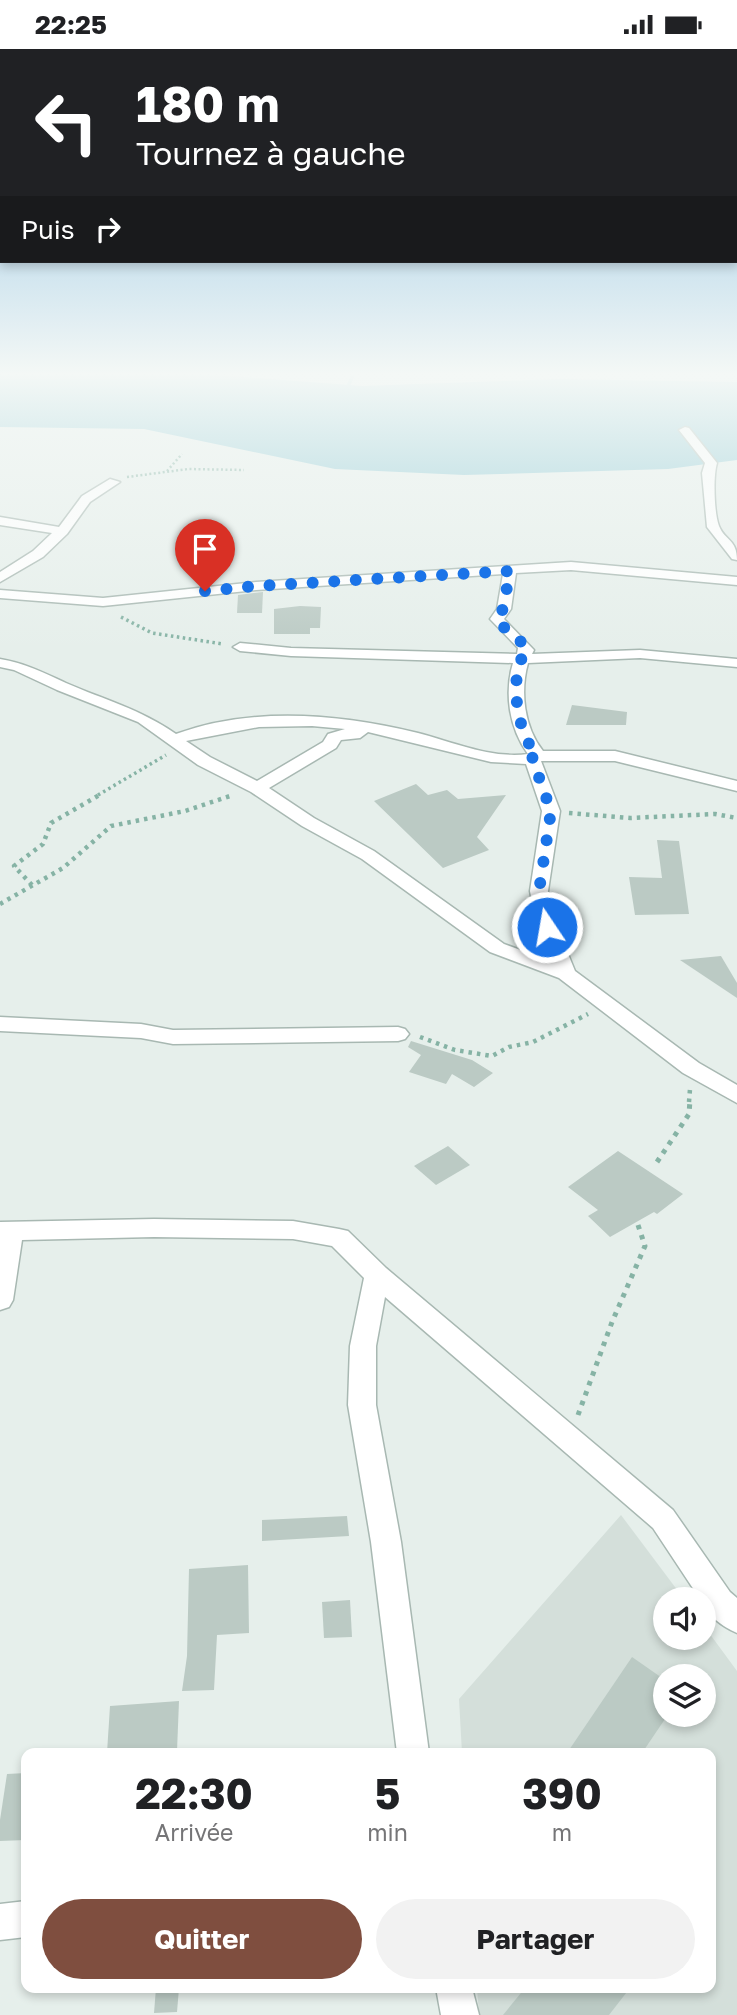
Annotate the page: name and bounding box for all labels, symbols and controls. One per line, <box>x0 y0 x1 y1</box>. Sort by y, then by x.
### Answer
text: 22:25 <box>35 9 107 40</box>
text: 180 m <box>136 74 280 133</box>
icon: left <box>21 77 112 168</box>
text: Tournez à gauche <box>136 134 405 172</box>
icon: right <box>89 210 127 248</box>
text: Puis <box>21 214 75 245</box>
pin <box>175 519 235 591</box>
icon: arrive <box>186 530 224 568</box>
position arrow <box>510 890 584 964</box>
map controls <box>653 1587 716 1727</box>
button: sound <box>653 1587 716 1650</box>
button: layers <box>653 1664 716 1727</box>
text: 22:30 <box>135 1768 253 1818</box>
text: 5 <box>375 1768 400 1818</box>
text: 390 <box>522 1768 602 1818</box>
text: Arrivée <box>155 1818 233 1846</box>
text: min <box>367 1818 408 1846</box>
text: m <box>552 1818 572 1846</box>
button: Quitter <box>42 1899 362 1979</box>
button: Partager <box>376 1899 695 1979</box>

